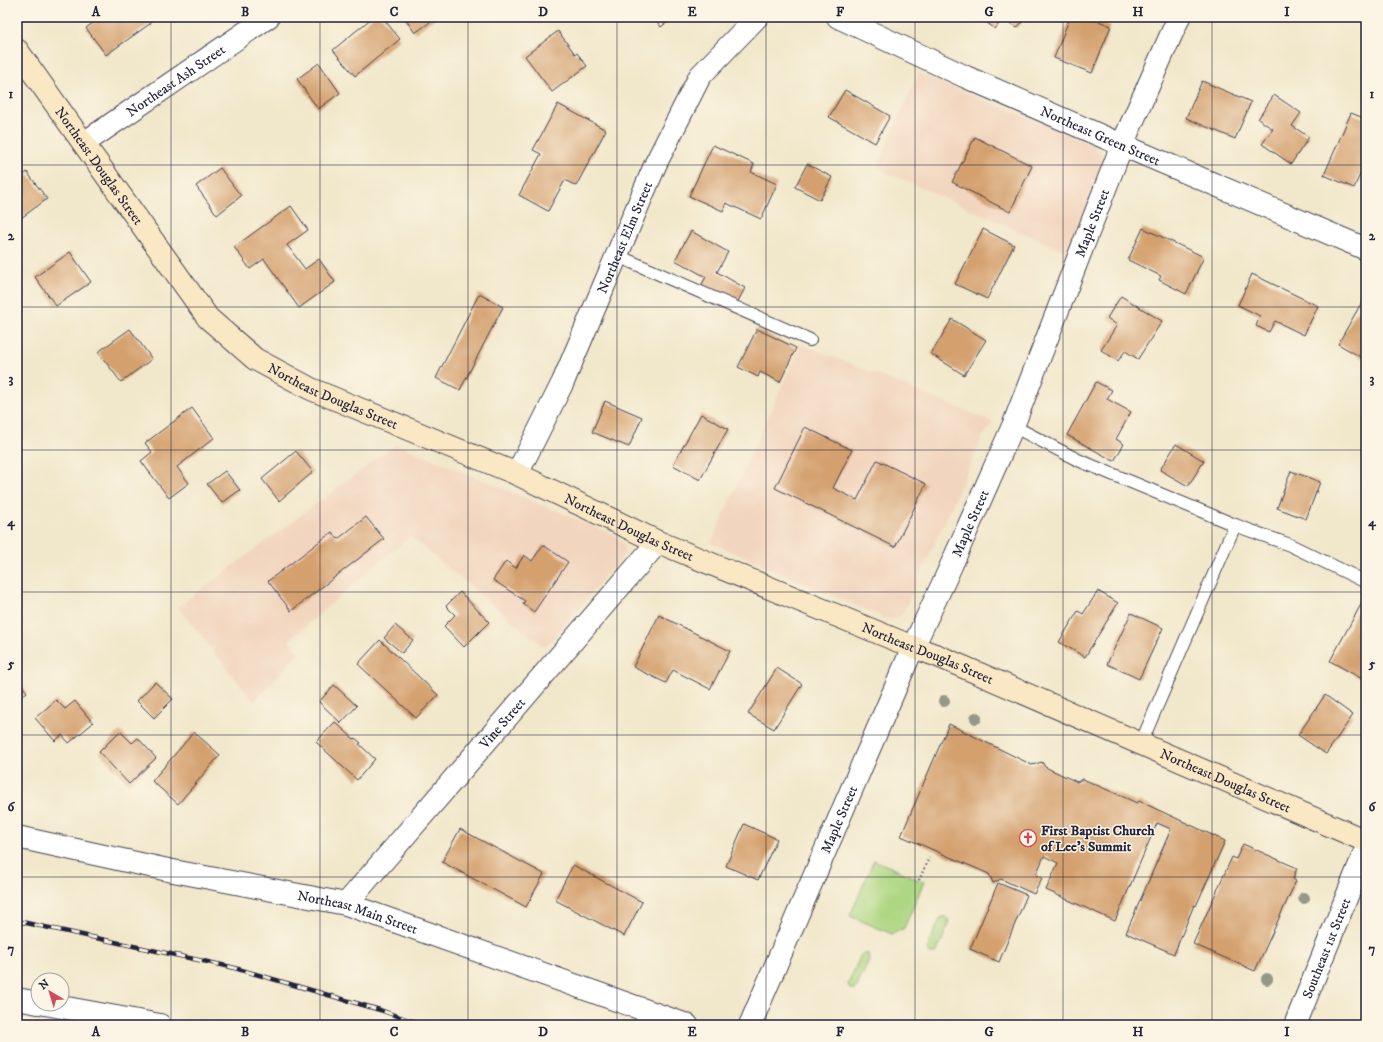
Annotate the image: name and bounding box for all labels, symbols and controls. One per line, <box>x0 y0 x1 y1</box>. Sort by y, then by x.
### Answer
text: A <box>91 4 101 20</box>
text: B <box>241 4 249 20</box>
text: C <box>390 4 399 20</box>
text: D <box>538 4 548 20</box>
text: E <box>687 4 697 20</box>
text: F <box>836 4 845 20</box>
text: G <box>984 4 994 20</box>
text: H <box>1133 4 1144 20</box>
text: I <box>1284 4 1290 20</box>
street label: Northeast Ash Street <box>123 41 230 121</box>
text: 1 <box>9 86 14 102</box>
text: 1 <box>1370 86 1375 102</box>
street label: Northeast Green Street <box>1037 102 1163 170</box>
street label: Northeast Douglas Street <box>50 104 147 229</box>
street label: Northeast Elm Street <box>594 179 657 296</box>
street label: Maple Street <box>1071 186 1114 260</box>
text: 2 <box>8 228 15 244</box>
text: 2 <box>1369 228 1376 244</box>
street label: Northeast Douglas Street <box>265 360 401 434</box>
text: 3 <box>9 371 14 387</box>
text: 3 <box>1370 371 1375 387</box>
street label: Maple Street <box>948 487 994 560</box>
street label: Northeast Douglas Street <box>561 490 697 566</box>
text: 4 <box>6 514 15 531</box>
text: 4 <box>1367 514 1376 531</box>
street label: Northeast Douglas Street <box>859 619 996 689</box>
text: 5 <box>7 656 15 672</box>
text: 5 <box>1368 656 1376 672</box>
street label: Vine Street <box>475 694 530 754</box>
street label: Northeast Douglas Street <box>1157 745 1294 818</box>
street label: Maple Street <box>817 783 862 856</box>
text: 6 <box>8 799 16 815</box>
text: 6 <box>1369 799 1377 815</box>
place label: First Baptist Church of Lee's Summit <box>1041 822 1155 856</box>
church icon: First Baptist Church of Lee's Summit <box>1018 828 1038 848</box>
street label: Northeast Main Street <box>296 887 420 939</box>
street label: Southeast 1st Street <box>1299 895 1356 1001</box>
text: 7 <box>8 941 15 957</box>
text: 7 <box>1369 941 1376 957</box>
north arrow <box>30 972 70 1012</box>
text: N <box>37 977 52 993</box>
text: A <box>91 1024 101 1040</box>
text: B <box>241 1024 249 1040</box>
text: C <box>390 1024 399 1040</box>
text: D <box>538 1024 548 1040</box>
text: E <box>687 1024 697 1040</box>
text: F <box>836 1024 845 1040</box>
text: G <box>984 1024 994 1040</box>
text: H <box>1133 1024 1144 1040</box>
text: I <box>1284 1024 1290 1040</box>

